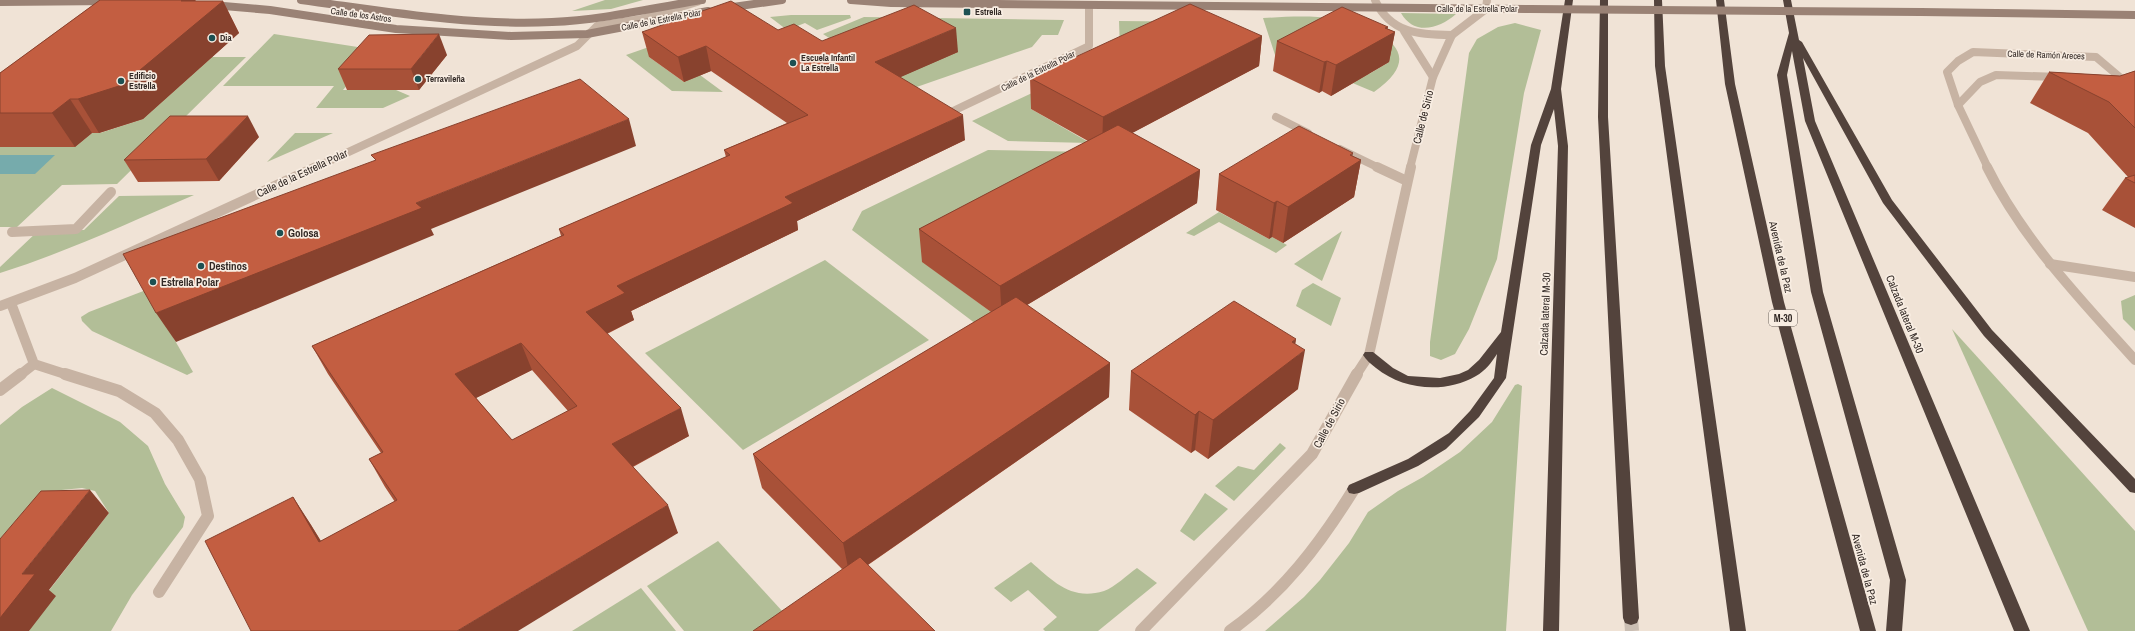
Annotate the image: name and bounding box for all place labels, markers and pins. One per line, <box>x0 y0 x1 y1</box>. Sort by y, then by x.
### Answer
place label: Estrella <box>975 6 1003 18</box>
marker: Estrella <box>962 7 972 17</box>
place label: Dia <box>220 32 232 44</box>
marker: Dia <box>207 33 217 43</box>
place label: Escuela Infantil La Estrella <box>801 52 855 74</box>
marker: Escuela Infantil La Estrella <box>788 58 798 68</box>
place label: Edificio Estrella <box>129 70 157 92</box>
place label: Terravileña <box>426 73 466 85</box>
marker: Terravileña <box>413 74 423 84</box>
marker: Edificio Estrella <box>116 76 126 86</box>
place label: Golosa <box>288 226 319 240</box>
marker: Golosa <box>275 228 285 238</box>
place label: Destinos <box>209 259 247 273</box>
marker: Destinos <box>196 261 206 271</box>
place label: Estrella Polar <box>161 275 219 289</box>
marker: Estrella Polar <box>148 277 158 287</box>

